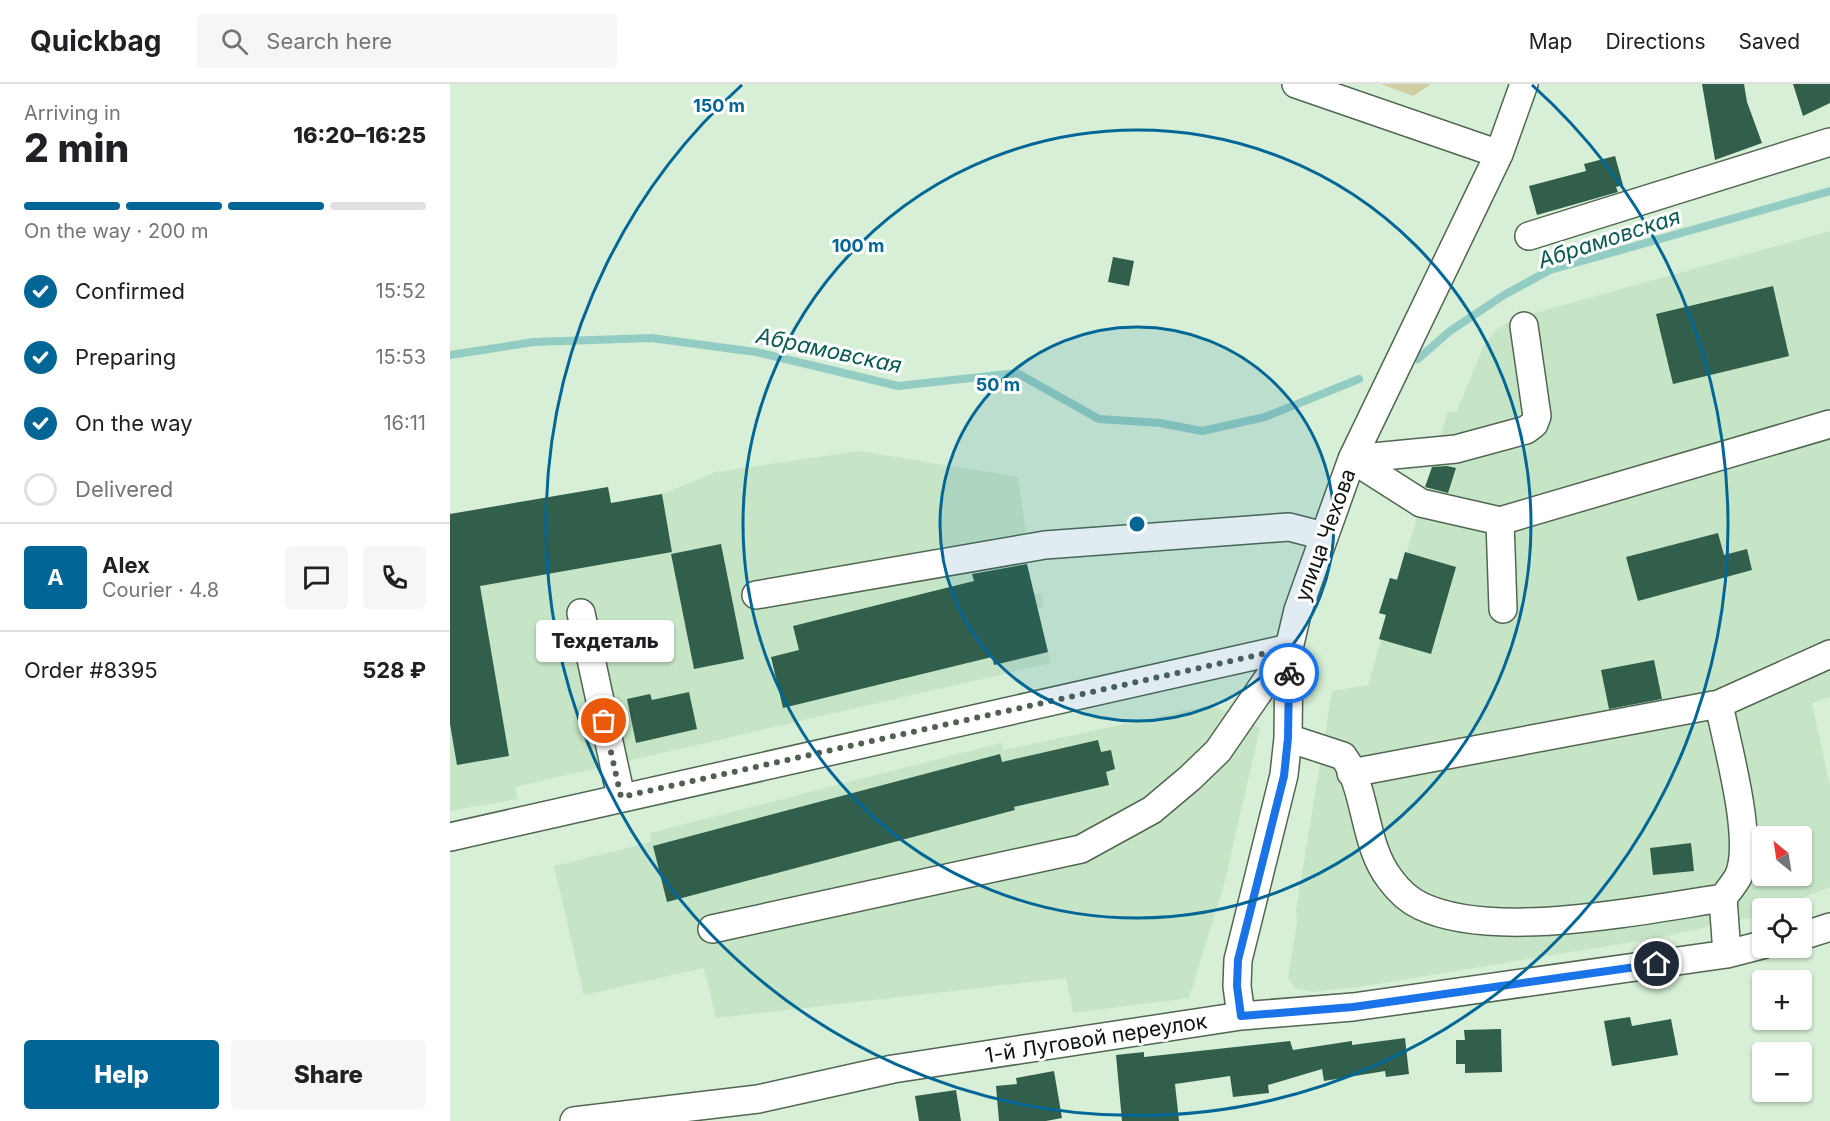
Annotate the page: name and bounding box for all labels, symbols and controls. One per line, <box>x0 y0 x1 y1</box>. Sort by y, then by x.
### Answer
search box <box>197 14 617 68</box>
text: Quickbag <box>30 24 161 58</box>
icon: search <box>218 25 251 58</box>
text: Search here <box>266 28 392 54</box>
text: Map <box>1529 29 1572 54</box>
text: Directions <box>1605 29 1706 54</box>
text: Saved <box>1739 29 1800 54</box>
text: 150 m <box>693 95 745 116</box>
text: Arriving in <box>24 101 121 125</box>
text: 16:20–16:25 <box>293 122 426 148</box>
text: 2 min <box>24 124 129 171</box>
water label: Абрамовская <box>1534 203 1683 274</box>
text: On the way · 200 m <box>24 219 209 243</box>
text: 100 m <box>832 235 884 256</box>
icon: check <box>24 275 57 308</box>
text: Confirmed <box>75 278 185 304</box>
text: 15:52 <box>376 279 426 303</box>
water label: Абрамовская <box>753 322 904 378</box>
icon: check <box>24 341 57 374</box>
text: Preparing <box>75 344 176 370</box>
text: 15:53 <box>375 345 426 369</box>
text: 50 m <box>976 374 1020 395</box>
icon: check <box>24 407 57 440</box>
text: On the way <box>75 410 193 436</box>
text: 16:11 <box>383 411 426 435</box>
street label: улица Чехова <box>1289 465 1361 605</box>
text: Delivered <box>75 476 173 502</box>
centre of rings <box>1127 514 1147 534</box>
button: chat <box>285 546 348 609</box>
button: phone <box>363 546 426 609</box>
text: Alex <box>102 552 150 578</box>
text: A <box>47 564 64 590</box>
text: Courier · 4.8 <box>102 578 219 602</box>
callout: Техдеталь <box>535 619 673 661</box>
text: Техдеталь <box>551 629 659 653</box>
courier <box>1259 643 1319 703</box>
text: Order #8395 <box>24 657 158 683</box>
text: 528 ₽ <box>362 657 426 683</box>
icon: bike <box>1273 657 1306 690</box>
pin <box>578 695 629 746</box>
icon: bag <box>587 704 620 737</box>
north arrow <box>1752 826 1812 886</box>
map controls <box>1752 826 1812 1102</box>
button: locate <box>1752 898 1812 958</box>
pin <box>1631 938 1682 989</box>
icon: home <box>1640 947 1673 980</box>
button: + <box>1752 970 1812 1030</box>
street label: 1-й Луговой переулок <box>983 1008 1209 1068</box>
button: Help <box>24 1040 219 1109</box>
button: Share <box>231 1040 426 1109</box>
button: − <box>1752 1042 1812 1102</box>

